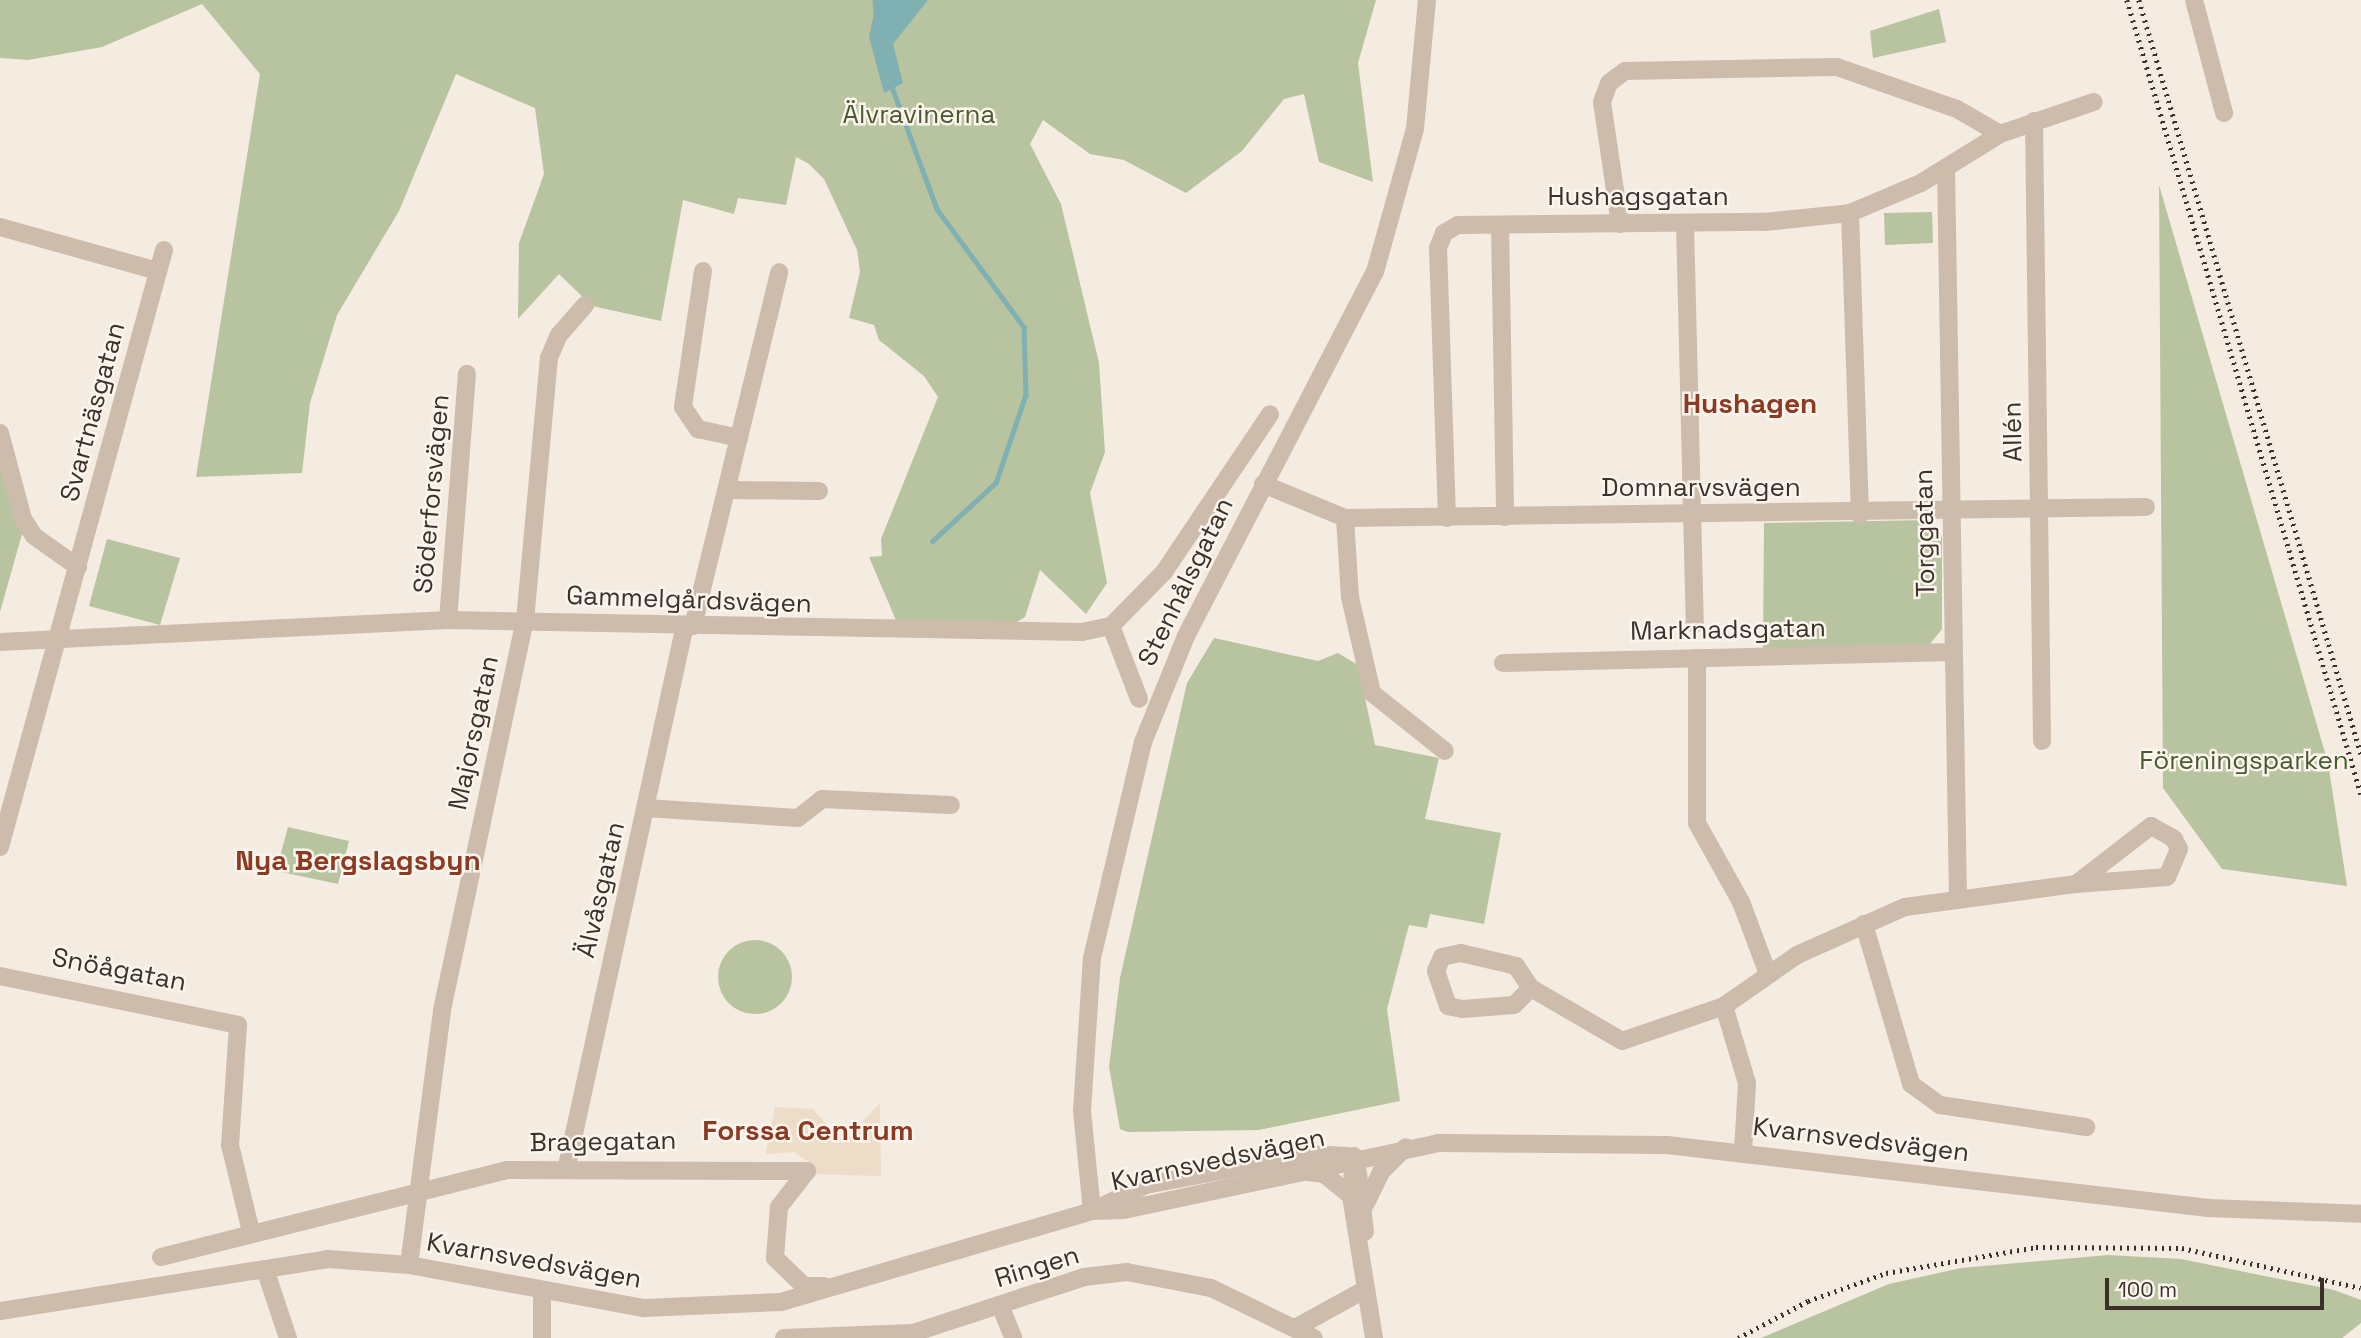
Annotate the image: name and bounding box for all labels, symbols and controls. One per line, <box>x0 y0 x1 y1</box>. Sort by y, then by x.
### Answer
park label: Älvravinerna <box>843 99 995 131</box>
street label: Hushagsgatan <box>1547 181 1729 213</box>
street label: Svartnäsgatan <box>54 319 132 505</box>
district label: Hushagen <box>1683 386 1817 420</box>
street label: Söderforsvägen <box>408 393 456 595</box>
street label: Allén <box>1997 402 2029 462</box>
street label: Torggatan <box>1908 469 1942 597</box>
street label: Domnarvsvägen <box>1601 472 1801 504</box>
street label: Stenhålsgatan <box>1132 493 1240 671</box>
street label: Gammelgårdsvägen <box>566 580 812 620</box>
street label: Marknadsgatan <box>1630 613 1826 647</box>
street label: Majorsgatan <box>442 653 506 813</box>
park label: Föreningsparken <box>2139 745 2349 777</box>
street label: Älvåsgatan <box>570 819 632 961</box>
district label: Nya Bergslagsbyn <box>235 843 481 877</box>
street label: Snöågatan <box>49 942 189 998</box>
street label: Kvarnsvedsvägen <box>1751 1111 1971 1169</box>
district label: Forssa Centrum <box>702 1113 914 1147</box>
street label: Kvarnsvedsvägen <box>1108 1122 1328 1198</box>
street label: Bragegatan <box>529 1125 677 1159</box>
street label: Kvarnsvedsvägen <box>424 1227 644 1295</box>
street label: Ringen <box>991 1239 1083 1295</box>
scale bar <box>2109 1264 2328 1308</box>
text: 100 m <box>2118 1276 2177 1303</box>

